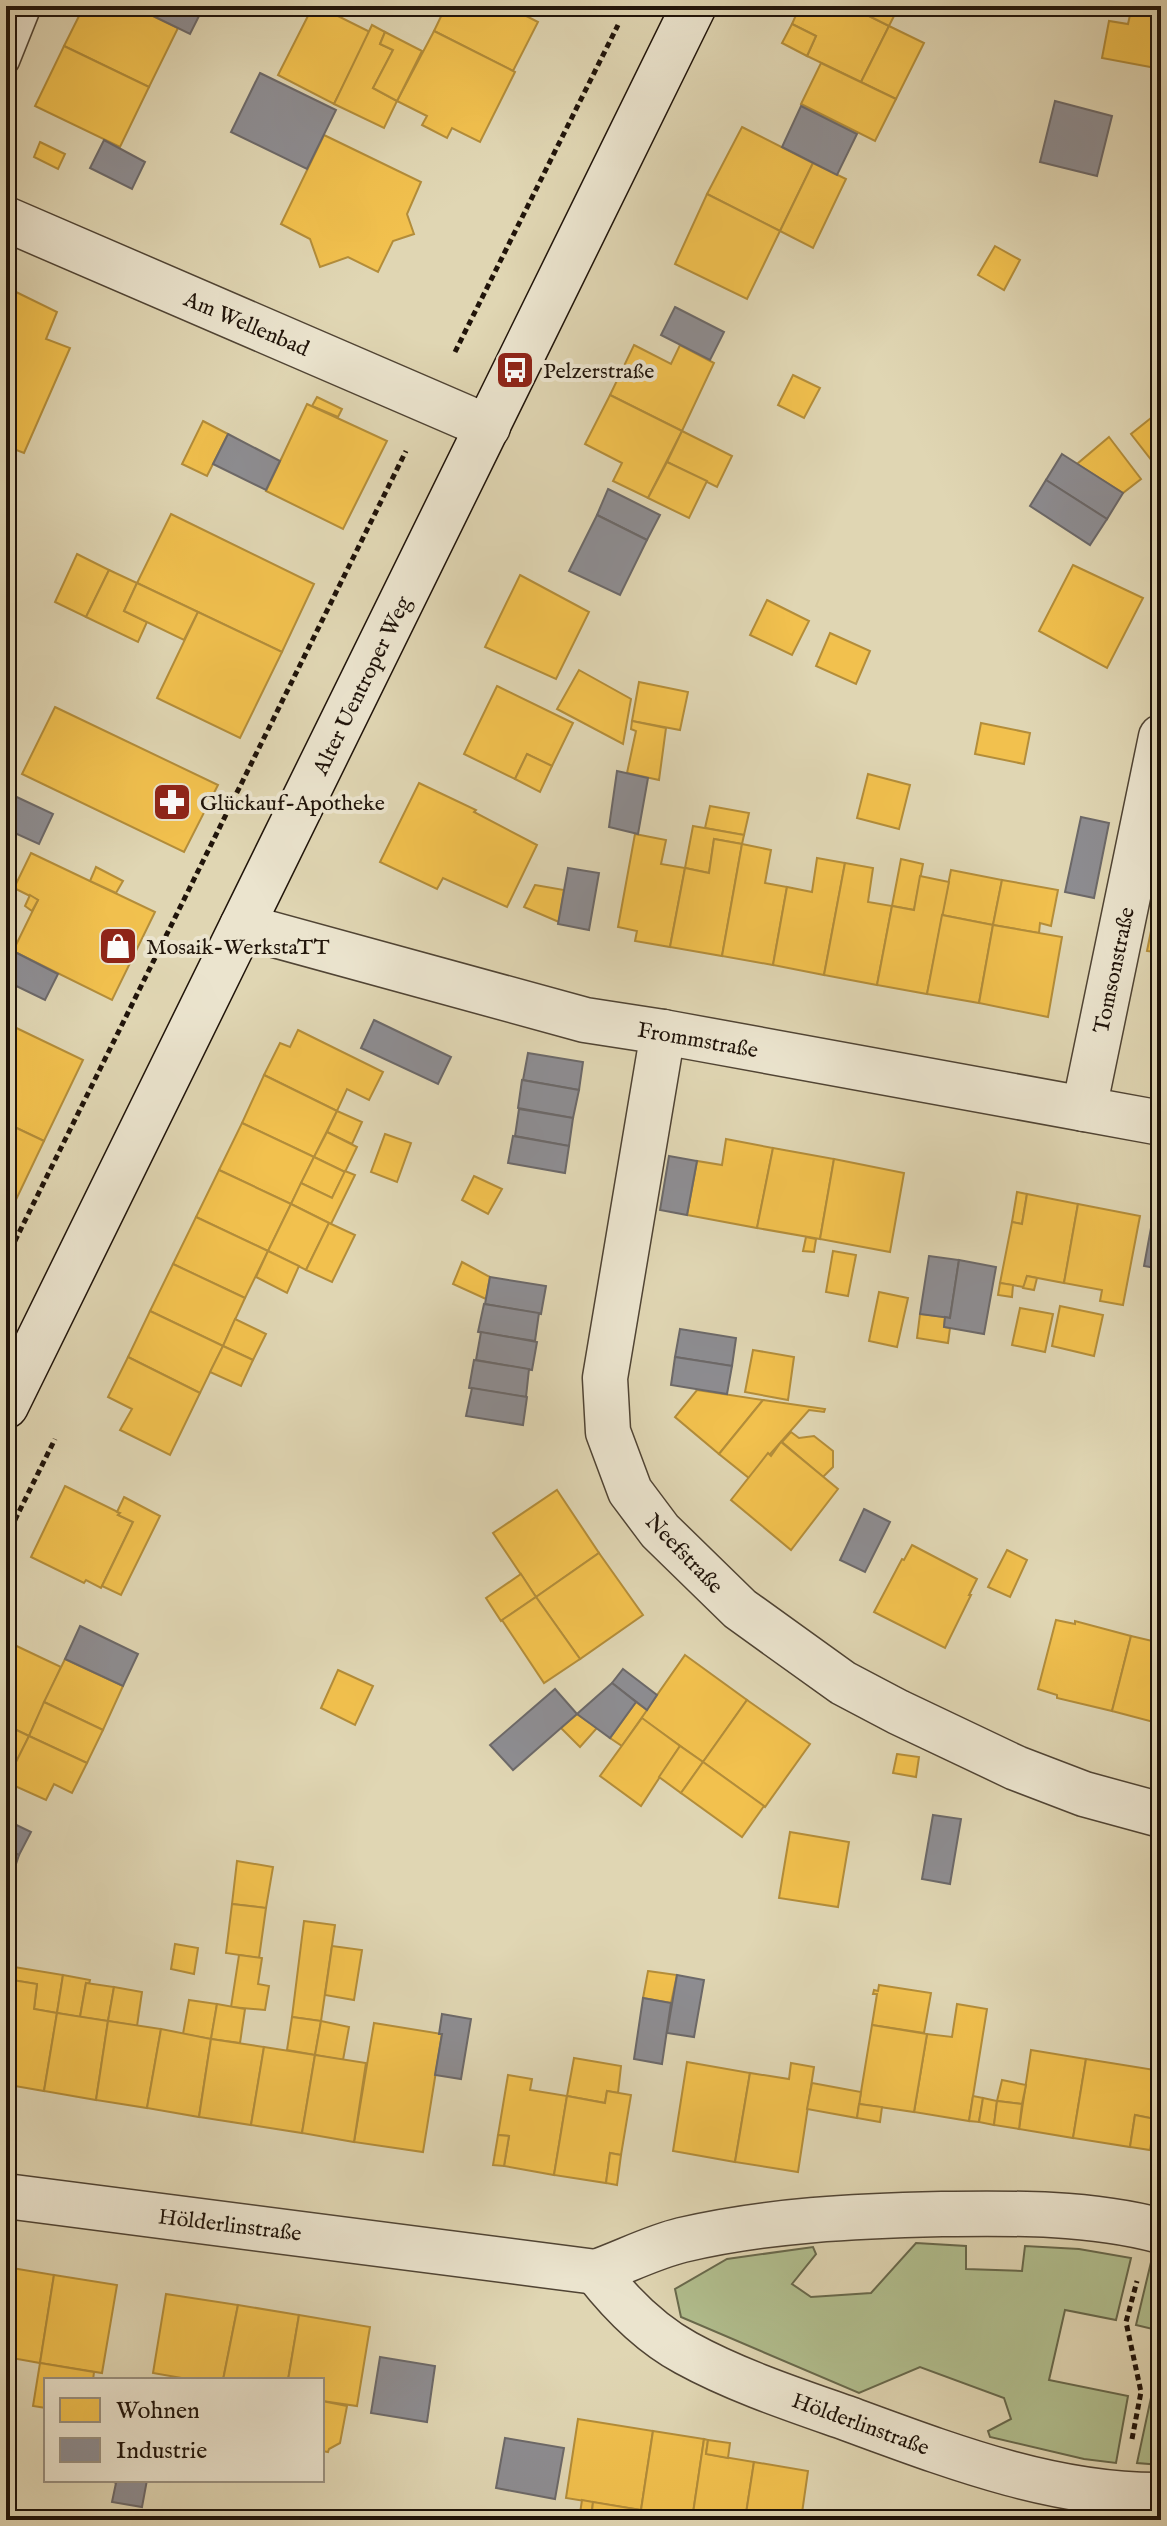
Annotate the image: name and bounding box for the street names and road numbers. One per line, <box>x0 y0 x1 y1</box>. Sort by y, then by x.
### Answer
street label: Am Wellenbad <box>178 286 313 364</box>
street label: Alter Uentroper Weg <box>307 591 419 781</box>
street label: Tomsonstraße <box>1088 905 1142 1036</box>
street label: Frommstraße <box>635 1017 760 1065</box>
street label: Neefstraße <box>638 1508 729 1600</box>
street label: Hölderlinstraße <box>157 2203 303 2249</box>
street label: Hölderlinstraße <box>788 2387 933 2463</box>

